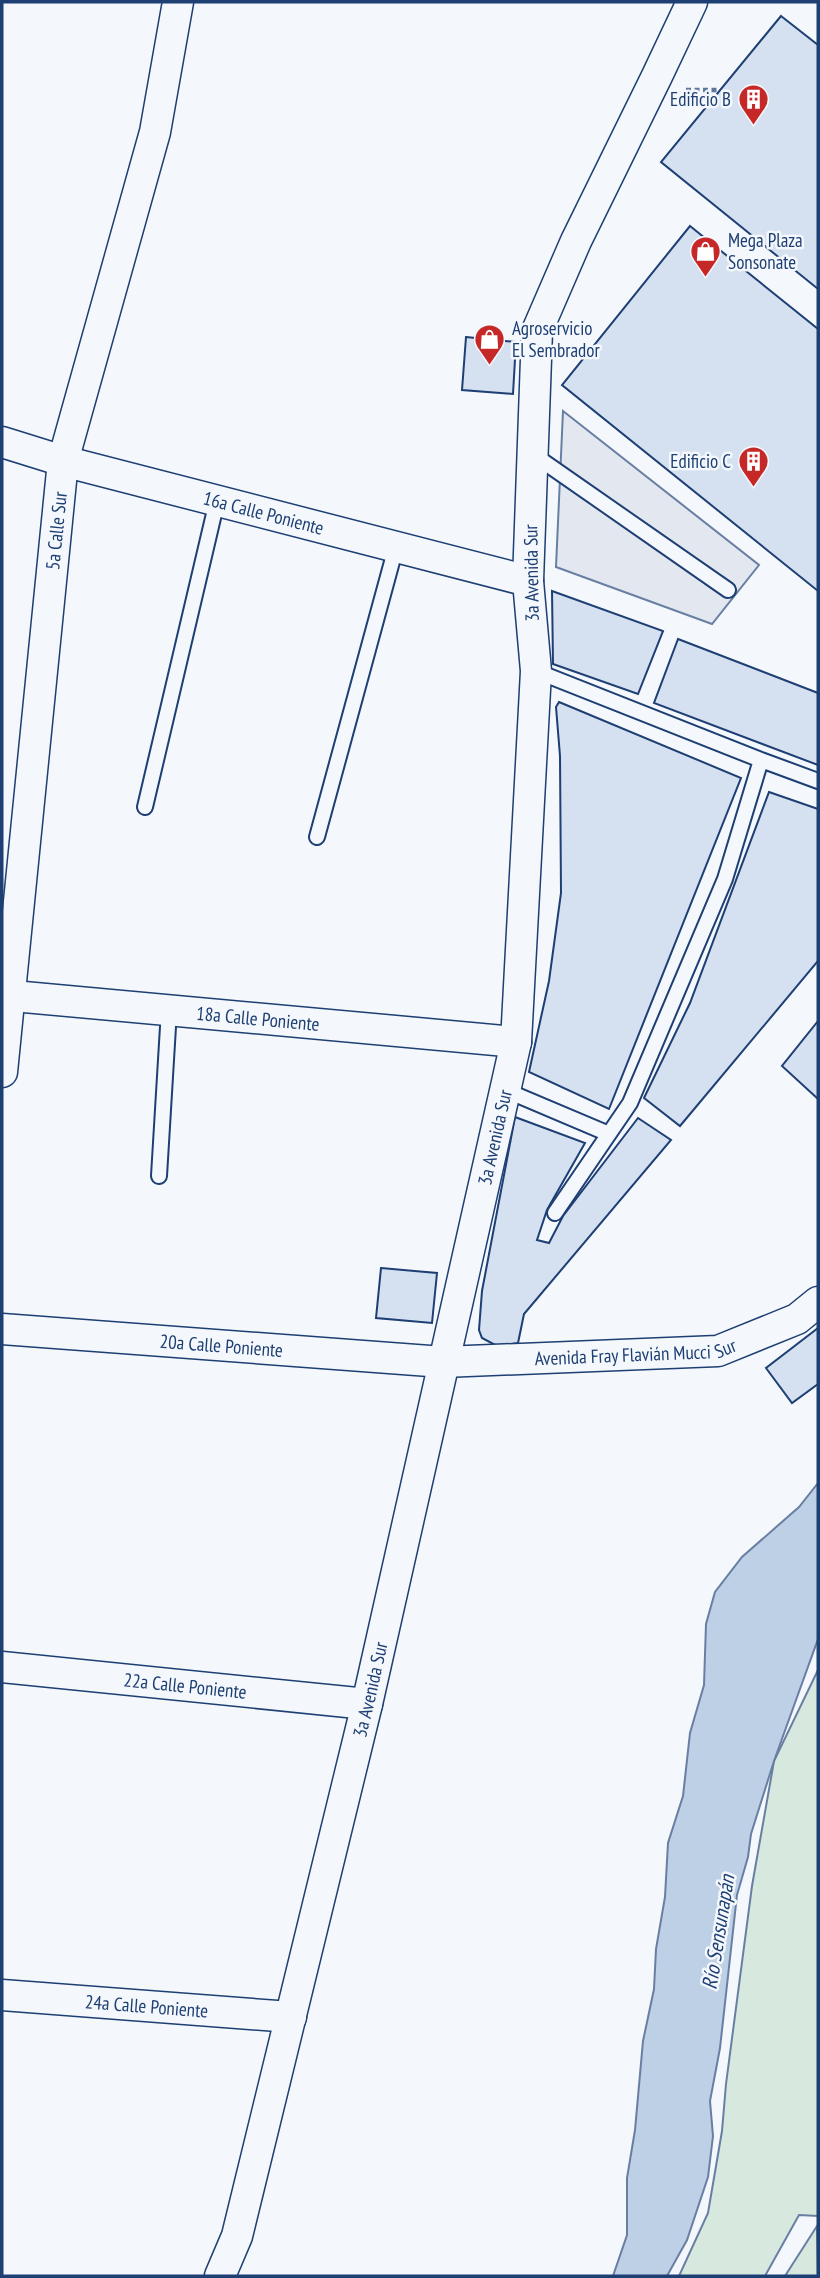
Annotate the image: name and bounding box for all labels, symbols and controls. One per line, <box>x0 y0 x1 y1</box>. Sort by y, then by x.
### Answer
building icon: Edificio B <box>737 82 771 126</box>
place label: Edificio B <box>670 87 731 111</box>
place label: Mega Plaza Sonsonate <box>728 228 803 274</box>
shop icon: Mega Plaza Sonsonate <box>688 234 722 278</box>
place label: Agroservicio El Sembrador <box>512 316 600 362</box>
shop icon: Agroservicio El Sembrador <box>472 322 506 366</box>
building icon: Edificio C <box>737 444 771 488</box>
place label: Edificio C <box>670 449 731 473</box>
street label: 16a Calle Poniente <box>201 486 326 540</box>
street label: 5a Calle Sur <box>40 490 72 571</box>
street label: 3a Avenida Sur <box>518 523 544 622</box>
street label: 18a Calle Poniente <box>195 1001 321 1036</box>
street label: 3a Avenida Sur <box>472 1086 517 1187</box>
street label: 20a Calle Poniente <box>159 1329 284 1362</box>
street label: Avenida Fray Flavián Mucci Sur <box>534 1333 740 1370</box>
street label: 3a Avenida Sur <box>347 1639 393 1740</box>
street label: 22a Calle Poniente <box>122 1667 248 1704</box>
water label: Río Sensunapán <box>696 1871 741 1991</box>
street label: 24a Calle Poniente <box>84 1989 209 2023</box>

